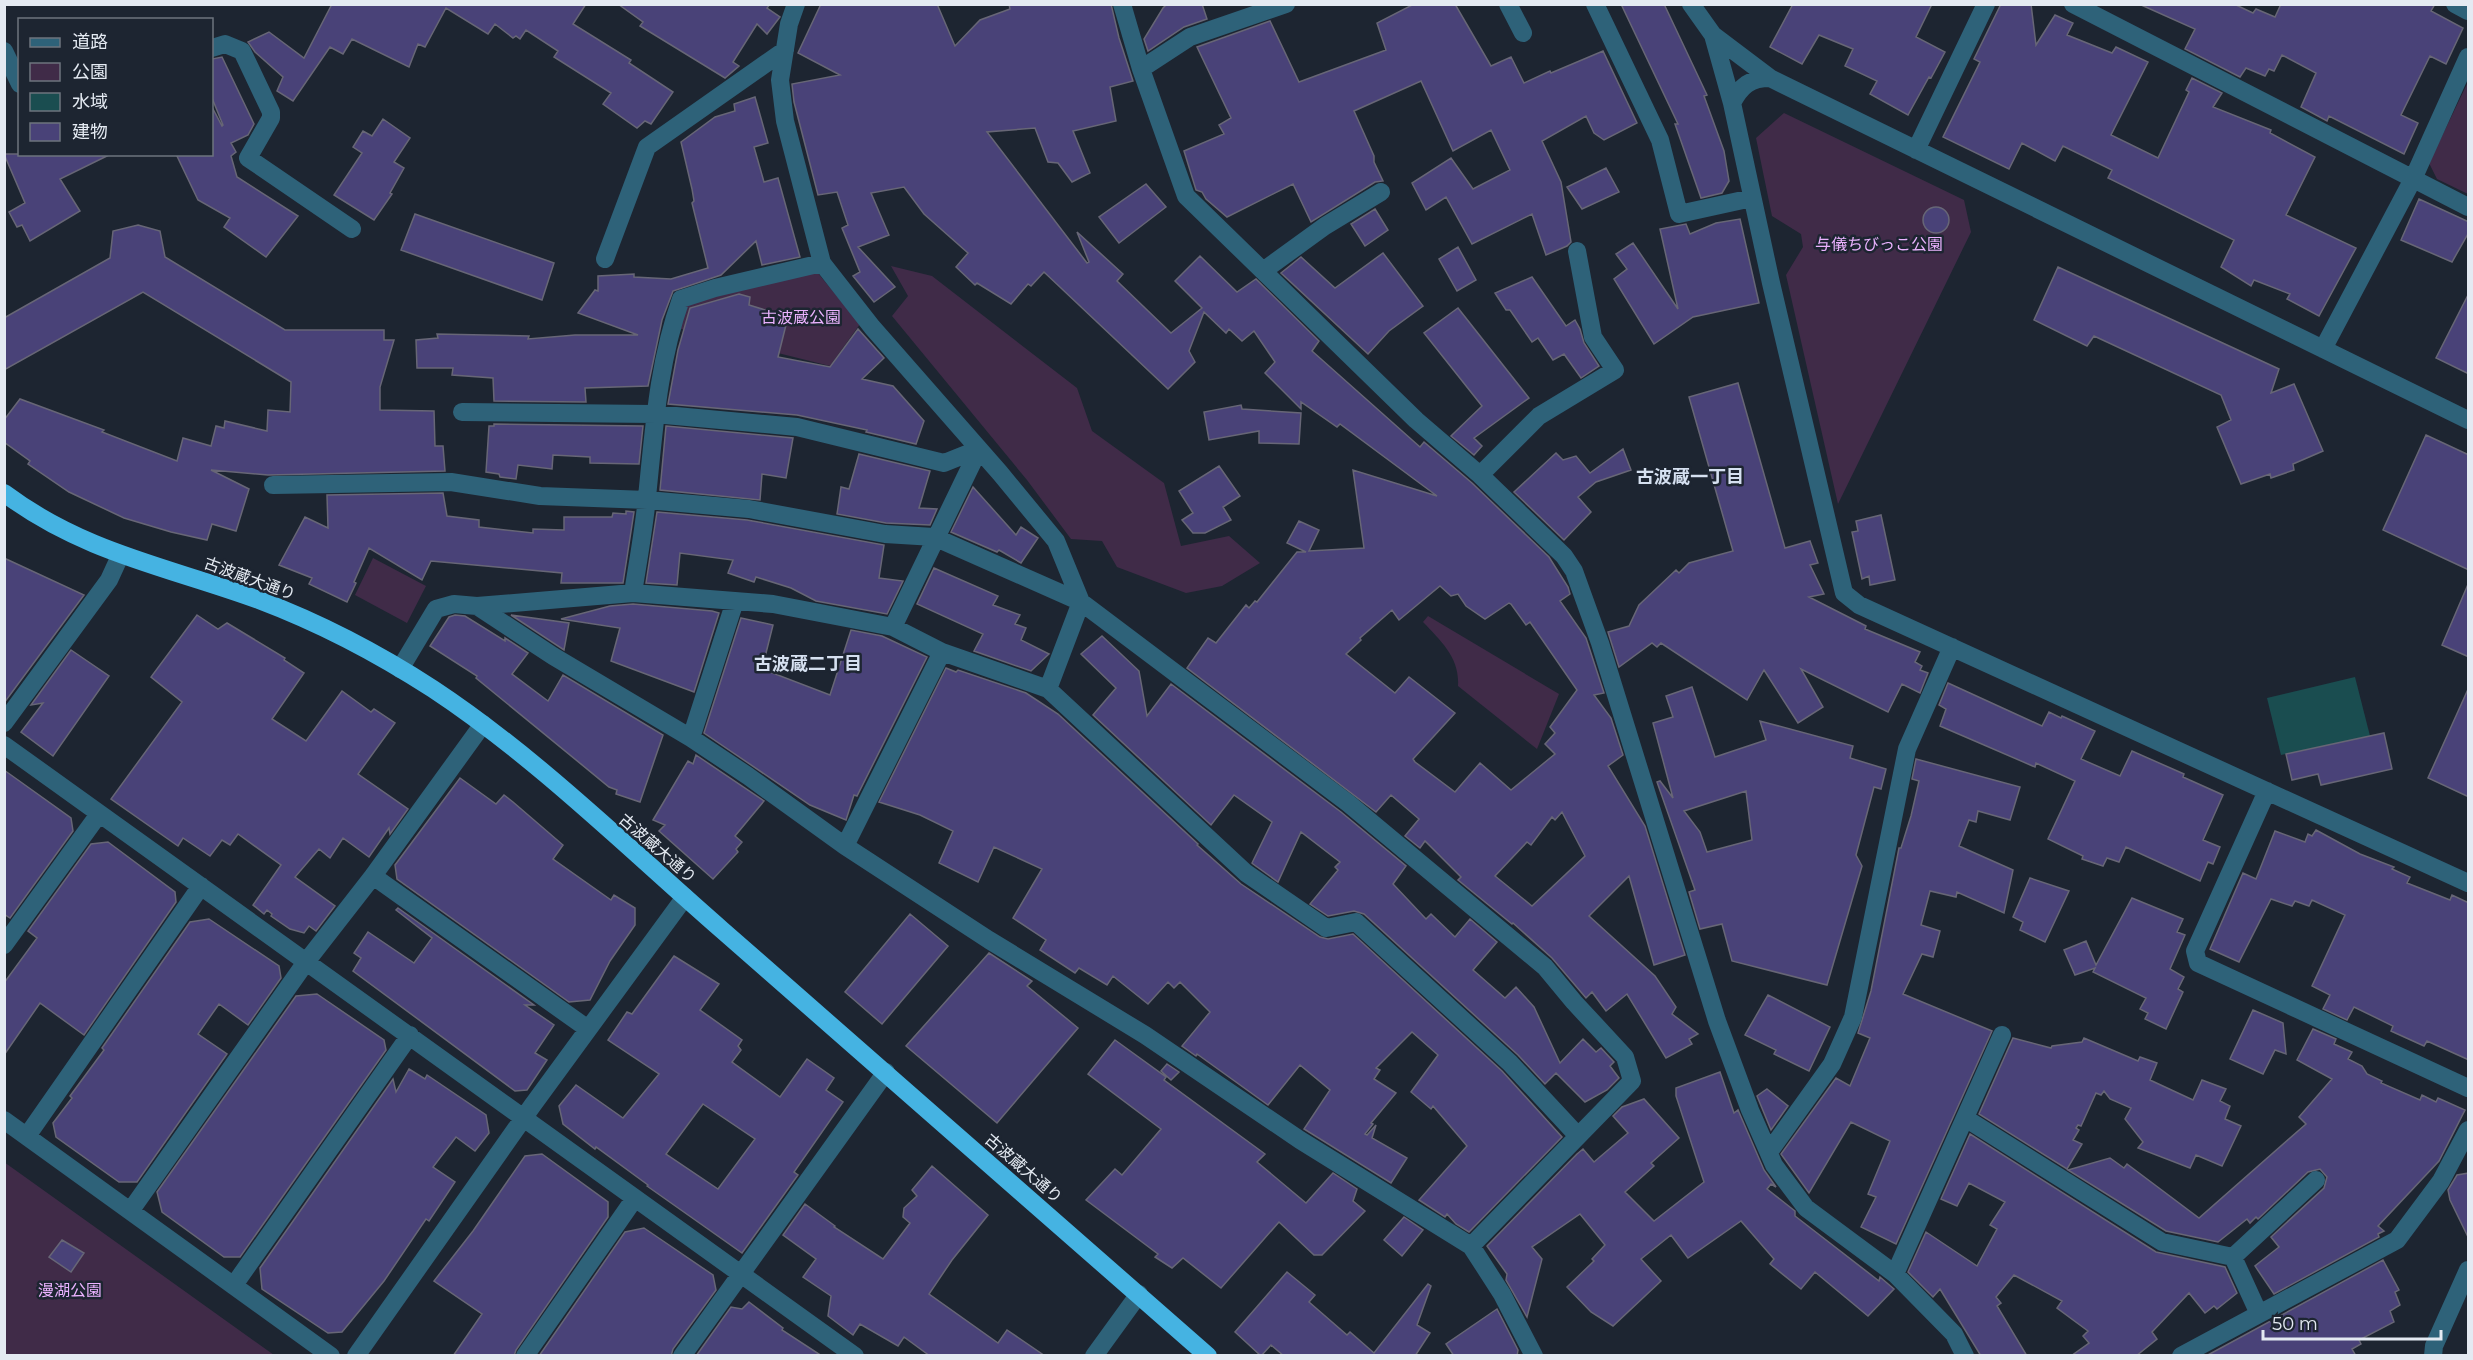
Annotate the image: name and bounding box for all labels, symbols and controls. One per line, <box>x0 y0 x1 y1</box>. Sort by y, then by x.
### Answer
legend <box>18 18 213 156</box>
text: 道路 <box>72 31 108 53</box>
text: 公園 <box>72 61 108 83</box>
text: 水域 <box>72 91 108 113</box>
text: 建物 <box>72 121 108 143</box>
park label: 与儀ちびっこ公園 <box>1815 235 1943 254</box>
park label: 古波蔵公園 <box>761 308 841 327</box>
district label: 古波蔵一丁目 <box>1636 466 1744 488</box>
street label: 古波蔵大通り <box>201 553 298 604</box>
district label: 古波蔵二丁目 <box>754 653 862 675</box>
street label: 古波蔵大通り <box>615 810 700 887</box>
street label: 古波蔵大通り <box>981 1130 1066 1207</box>
park label: 漫湖公園 <box>38 1281 102 1300</box>
scale bar <box>2263 1303 2442 1341</box>
text: 50 m <box>2272 1313 2318 1335</box>

